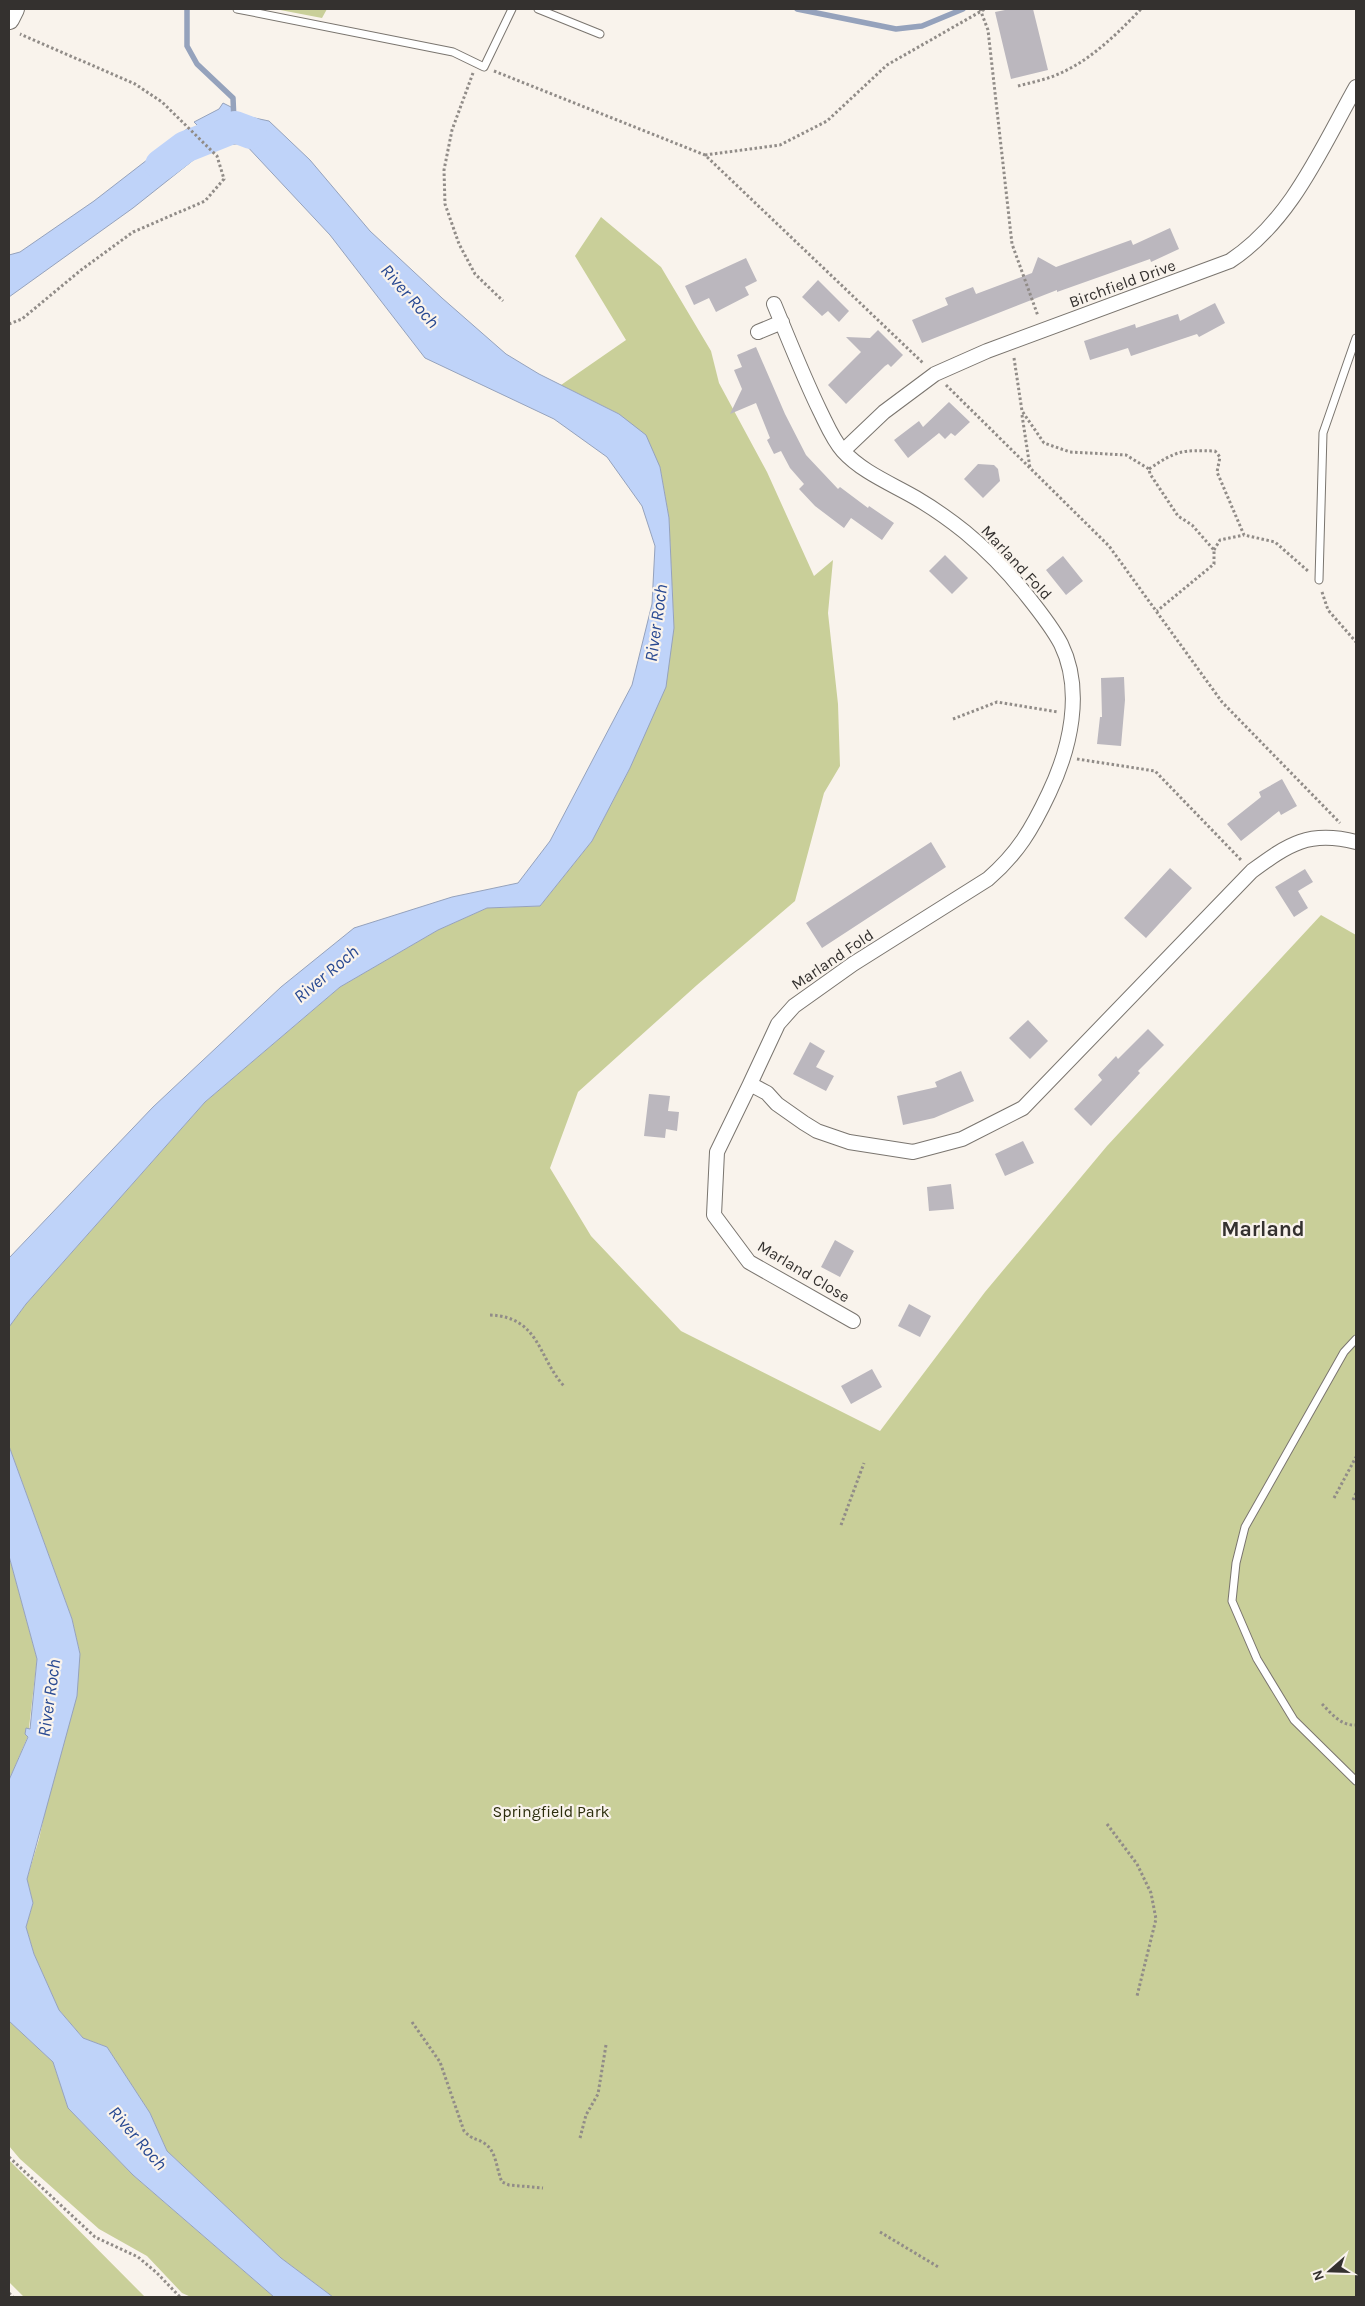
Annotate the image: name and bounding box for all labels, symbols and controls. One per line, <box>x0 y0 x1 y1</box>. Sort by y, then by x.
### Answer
street label: Birchfield Drive <box>1066 255 1178 312</box>
water label: River Roch <box>376 259 444 333</box>
street label: Marland Fold <box>977 521 1056 604</box>
water label: River Roch <box>640 583 672 663</box>
street label: Marland Fold <box>788 925 877 994</box>
water label: River Roch <box>289 940 363 1008</box>
district label: Marland <box>1221 1217 1305 1241</box>
street label: Marland Close <box>754 1236 853 1306</box>
water label: River Roch <box>33 1658 65 1738</box>
park label: Springfield Park <box>493 1802 609 1821</box>
water label: River Roch <box>104 2101 172 2175</box>
north arrow <box>1305 2246 1355 2296</box>
text: N <box>1309 2268 1328 2283</box>

